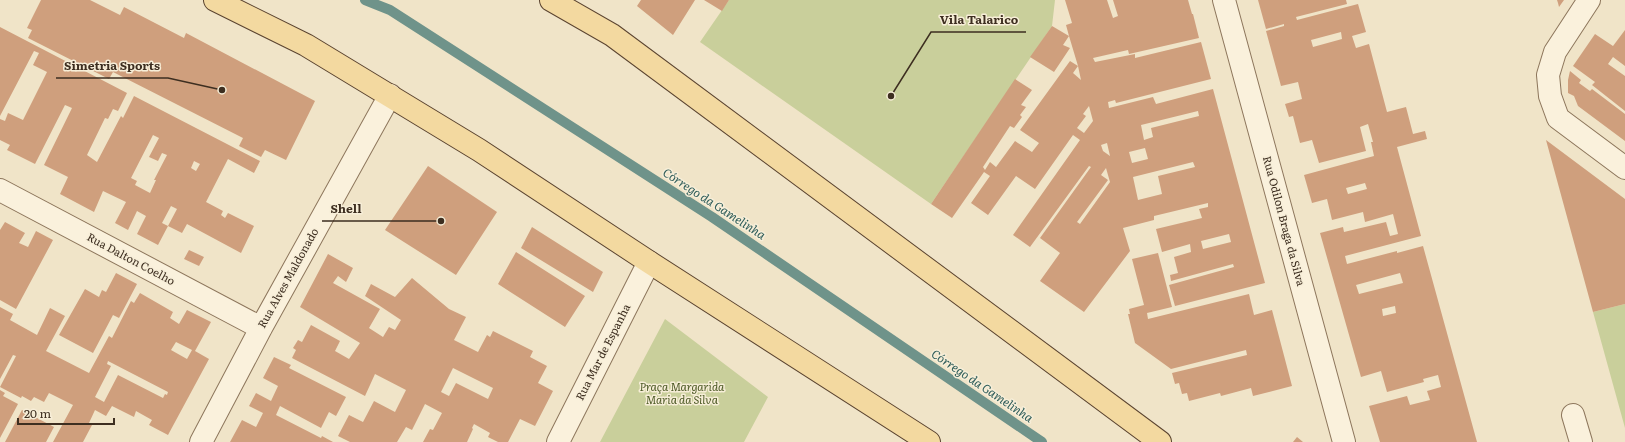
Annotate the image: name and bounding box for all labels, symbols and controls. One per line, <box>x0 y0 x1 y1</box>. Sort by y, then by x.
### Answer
callout: Vila Talarico <box>931 8 1026 32</box>
text: Vila Talarico <box>940 10 1019 28</box>
callout: Simetria Sports <box>56 54 168 78</box>
text: Simetria Sports <box>64 56 160 74</box>
street label: Rua Odilon Braga da Silva <box>1260 154 1310 288</box>
water label: Córrego da Gamelinha <box>659 163 770 243</box>
callout: Shell <box>322 197 369 221</box>
text: Shell <box>331 199 362 217</box>
street label: Rua Alves Maldonado <box>253 224 321 331</box>
street label: Rua Dalton Coelho <box>85 228 178 288</box>
street label: Rua Mar de Espanha <box>571 301 633 403</box>
water label: Córrego da Gamelinha <box>928 344 1037 426</box>
park label: Praça Margarida Maria da Silva <box>640 378 725 407</box>
scale bar <box>18 400 114 426</box>
text: 20 m <box>24 404 51 422</box>

